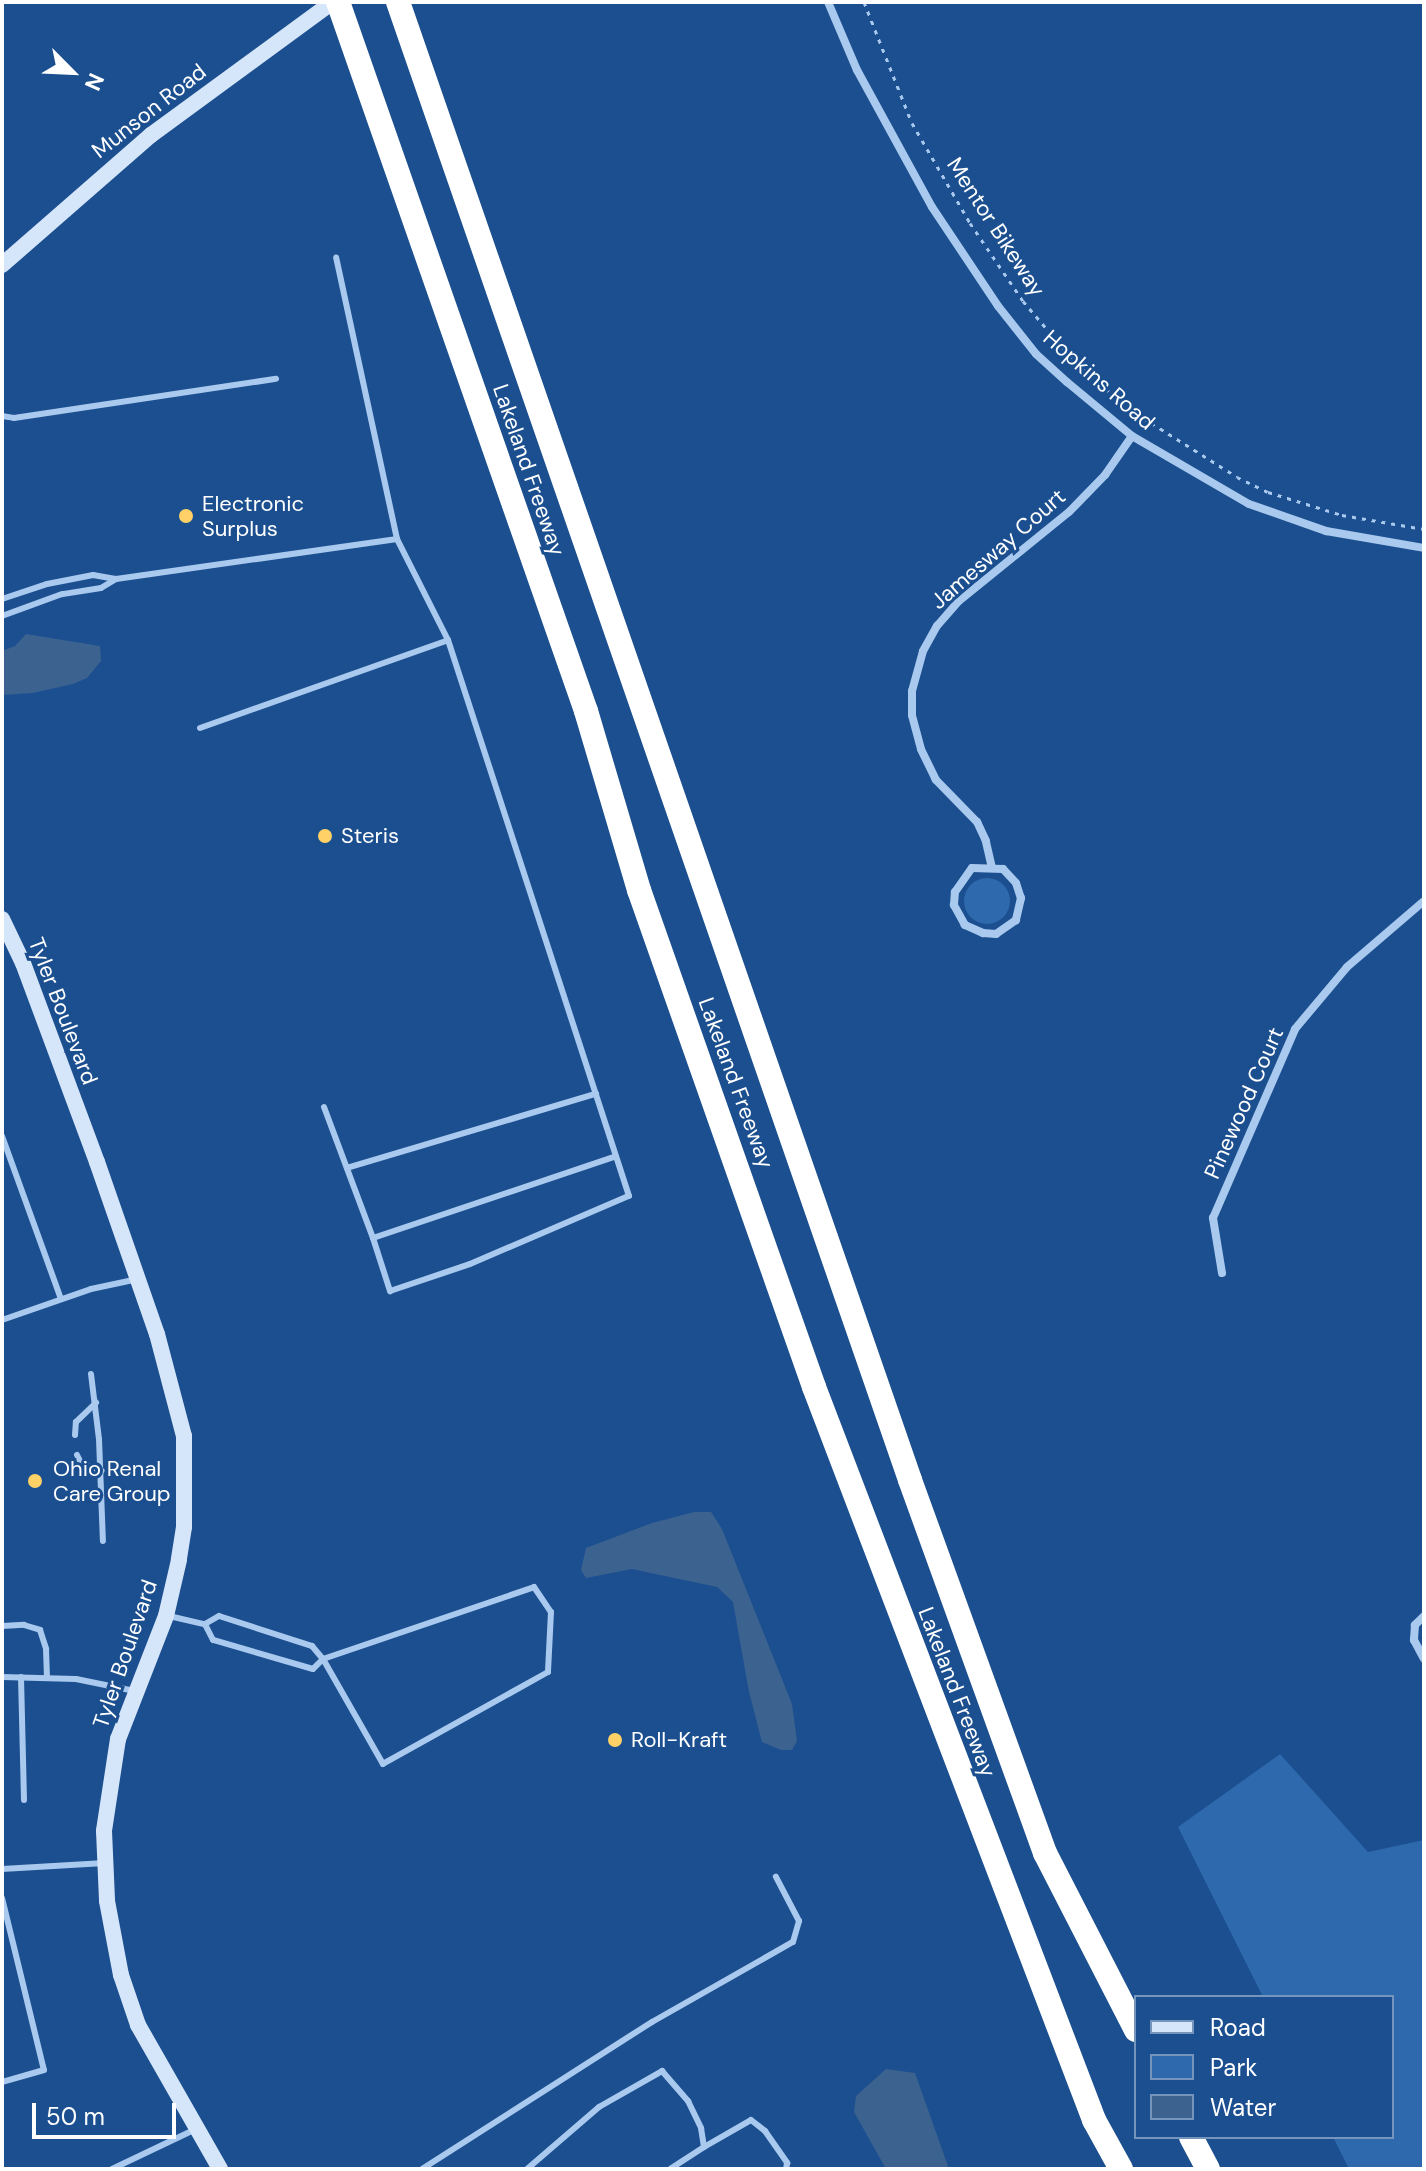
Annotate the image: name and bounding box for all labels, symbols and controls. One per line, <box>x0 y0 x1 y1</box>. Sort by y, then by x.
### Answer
north arrow <box>32 32 112 112</box>
street label: Munson Road <box>87 58 211 164</box>
text: N <box>78 69 111 95</box>
street label: Mentor Bikeway <box>941 153 1051 301</box>
street label: Hopkins Road <box>1038 324 1160 436</box>
street label: Lakeland Freeway <box>487 381 571 559</box>
street label: Jamesway Court <box>925 483 1071 615</box>
place label: Electronic Surplus <box>202 490 304 542</box>
marker: Electronic Surplus <box>177 507 195 525</box>
place label: Steris <box>341 823 399 849</box>
marker: Steris <box>316 827 334 845</box>
street label: Tyler Boulevard <box>23 934 103 1088</box>
street label: Lakeland Freeway <box>693 994 779 1172</box>
street label: Pinewood Court <box>1199 1023 1289 1183</box>
place label: Ohio Renal Care Group <box>53 1455 171 1506</box>
marker: Ohio Renal Care Group <box>24 1470 46 1492</box>
street label: Tyler Boulevard <box>87 1576 163 1732</box>
street label: Lakeland Freeway <box>912 1603 1002 1781</box>
place label: Roll-Kraft <box>631 1727 727 1753</box>
marker: Roll-Kraft <box>606 1731 624 1749</box>
legend <box>1134 1995 1394 2139</box>
text: Road <box>1210 2012 1266 2043</box>
text: Park <box>1210 2052 1257 2083</box>
scale bar <box>36 2087 180 2137</box>
text: Water <box>1210 2092 1276 2123</box>
text: 50 m <box>46 2101 105 2132</box>

